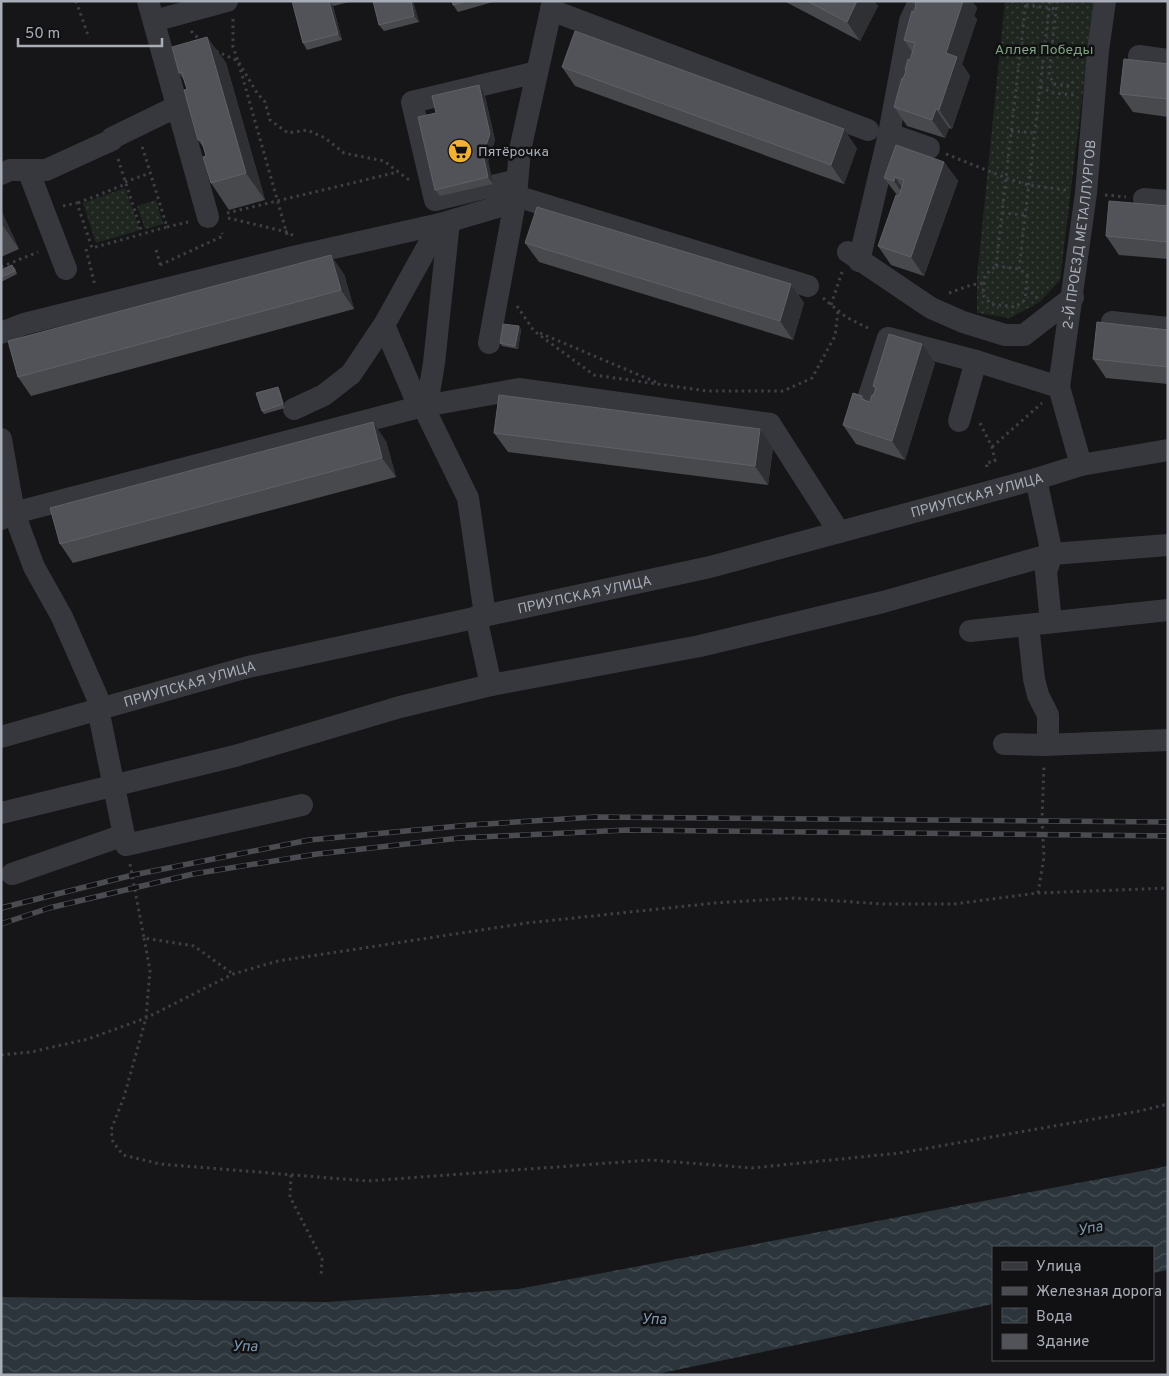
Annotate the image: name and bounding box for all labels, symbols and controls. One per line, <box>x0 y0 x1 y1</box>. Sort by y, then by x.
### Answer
scale bar <box>18 15 161 47</box>
text: 50 m <box>25 25 60 44</box>
park label: Аллея Победы <box>995 42 1093 59</box>
supermarket icon: Пятёрочка <box>447 138 473 164</box>
street label: 2-Й ПРОЕЗД МЕТАЛЛУРГОВ <box>1060 139 1100 330</box>
place label: Пятёрочка <box>478 144 549 161</box>
street label: ПРИУПСКАЯ УЛИЦА <box>909 470 1046 522</box>
street label: ПРИУПСКАЯ УЛИЦА <box>516 573 653 618</box>
street label: ПРИУПСКАЯ УЛИЦА <box>122 659 258 712</box>
water label: Упа <box>1076 1218 1105 1241</box>
legend <box>992 1246 1154 1361</box>
text: Улица <box>1036 1258 1081 1277</box>
text: Железная дорога <box>1036 1283 1162 1302</box>
text: Вода <box>1036 1308 1072 1327</box>
water label: Упа <box>641 1311 667 1330</box>
text: Здание <box>1036 1333 1089 1352</box>
water label: Упа <box>232 1338 258 1357</box>

